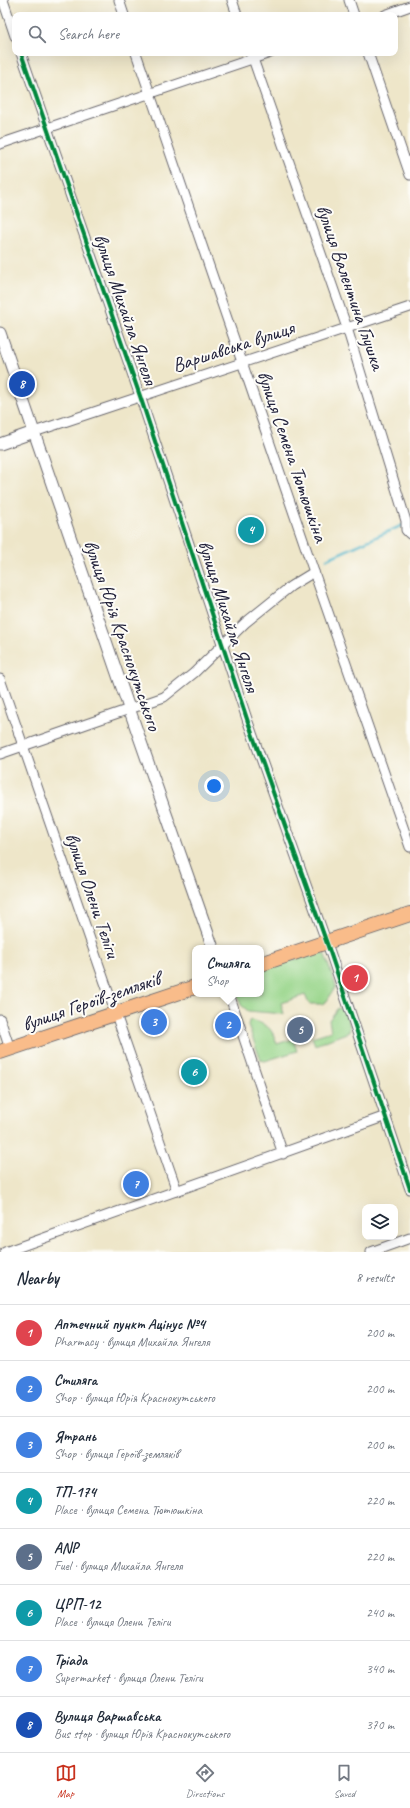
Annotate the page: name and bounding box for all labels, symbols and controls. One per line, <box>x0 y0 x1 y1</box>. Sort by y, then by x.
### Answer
search box <box>12 12 398 56</box>
icon: search <box>26 23 48 45</box>
text: Search here <box>58 25 119 44</box>
street label: вулиця Валентина Глушка <box>311 201 391 375</box>
street label: вулиця Михайла Янгеля <box>88 230 164 390</box>
street label: Варшавська вулиця <box>169 314 299 378</box>
street label: вулиця Семена Тютюшкіна <box>251 367 334 546</box>
pin: 8 <box>9 369 35 399</box>
pin: 4 <box>238 515 264 545</box>
street label: вулиця Юрія Краснокутського <box>78 536 167 735</box>
street label: вулиця Михайла Янгеля <box>192 537 266 697</box>
your location <box>204 776 224 796</box>
street label: вулиця Олени Теліги <box>59 829 126 963</box>
popup <box>192 945 264 997</box>
text: Стиляга <box>206 954 250 973</box>
pin: 1 <box>342 963 368 993</box>
street label: вулиця Героїв-земляків <box>19 965 169 1038</box>
text: Shop <box>206 973 229 989</box>
pin: 3 <box>141 1007 167 1037</box>
pin: 2 <box>215 1010 241 1040</box>
pin: 5 <box>287 1015 313 1045</box>
pin: 6 <box>181 1057 207 1087</box>
pin: 7 <box>123 1169 149 1199</box>
map controls <box>362 1204 398 1240</box>
button: layers <box>362 1204 398 1240</box>
text: Nearby <box>16 1268 59 1289</box>
text: 8 results <box>356 1270 394 1286</box>
text: Аптечний пункт Ацінус №4 <box>54 1315 205 1334</box>
text: 1 <box>26 1325 32 1341</box>
text: 200 m <box>366 1325 394 1341</box>
text: Pharmacy · вулиця Михайла Янгеля <box>54 1334 210 1350</box>
text: Стиляга <box>54 1371 97 1390</box>
text: 2 <box>26 1381 32 1397</box>
text: 200 m <box>366 1381 394 1397</box>
text: Shop · вулиця Юрія Краснокутського <box>54 1390 215 1406</box>
text: Ятрань <box>54 1427 96 1446</box>
text: 3 <box>26 1437 32 1453</box>
text: 200 m <box>366 1437 394 1453</box>
text: Shop · вулиця Героїв-земляків <box>54 1446 179 1462</box>
text: ТП-174 <box>54 1483 96 1502</box>
text: 4 <box>26 1493 32 1509</box>
text: 220 m <box>366 1493 394 1509</box>
text: Place · вулиця Семена Тютюшкіна <box>54 1502 202 1518</box>
text: ANP <box>54 1539 78 1558</box>
text: 5 <box>26 1549 32 1565</box>
text: 220 m <box>366 1549 394 1565</box>
text: Fuel · вулиця Михайла Янгеля <box>54 1558 183 1574</box>
text: ЦРП-12 <box>54 1595 101 1614</box>
text: 6 <box>26 1605 32 1621</box>
text: 240 m <box>366 1605 394 1621</box>
text: Place · вулиця Олени Теліги <box>54 1614 171 1630</box>
text: Тріада <box>54 1651 87 1670</box>
text: 7 <box>26 1661 32 1677</box>
text: 340 m <box>366 1661 394 1677</box>
text: Supermarket · вулиця Олени Теліги <box>54 1670 203 1686</box>
text: Вулиця Варшавська <box>54 1707 161 1726</box>
text: 8 <box>26 1717 32 1733</box>
text: 370 m <box>366 1717 394 1733</box>
text: Bus stop · вулиця Юрія Краснокутського <box>54 1726 230 1742</box>
tab: Map <box>55 1762 77 1800</box>
tab: Directions <box>186 1762 224 1800</box>
tab: Saved <box>333 1762 355 1800</box>

